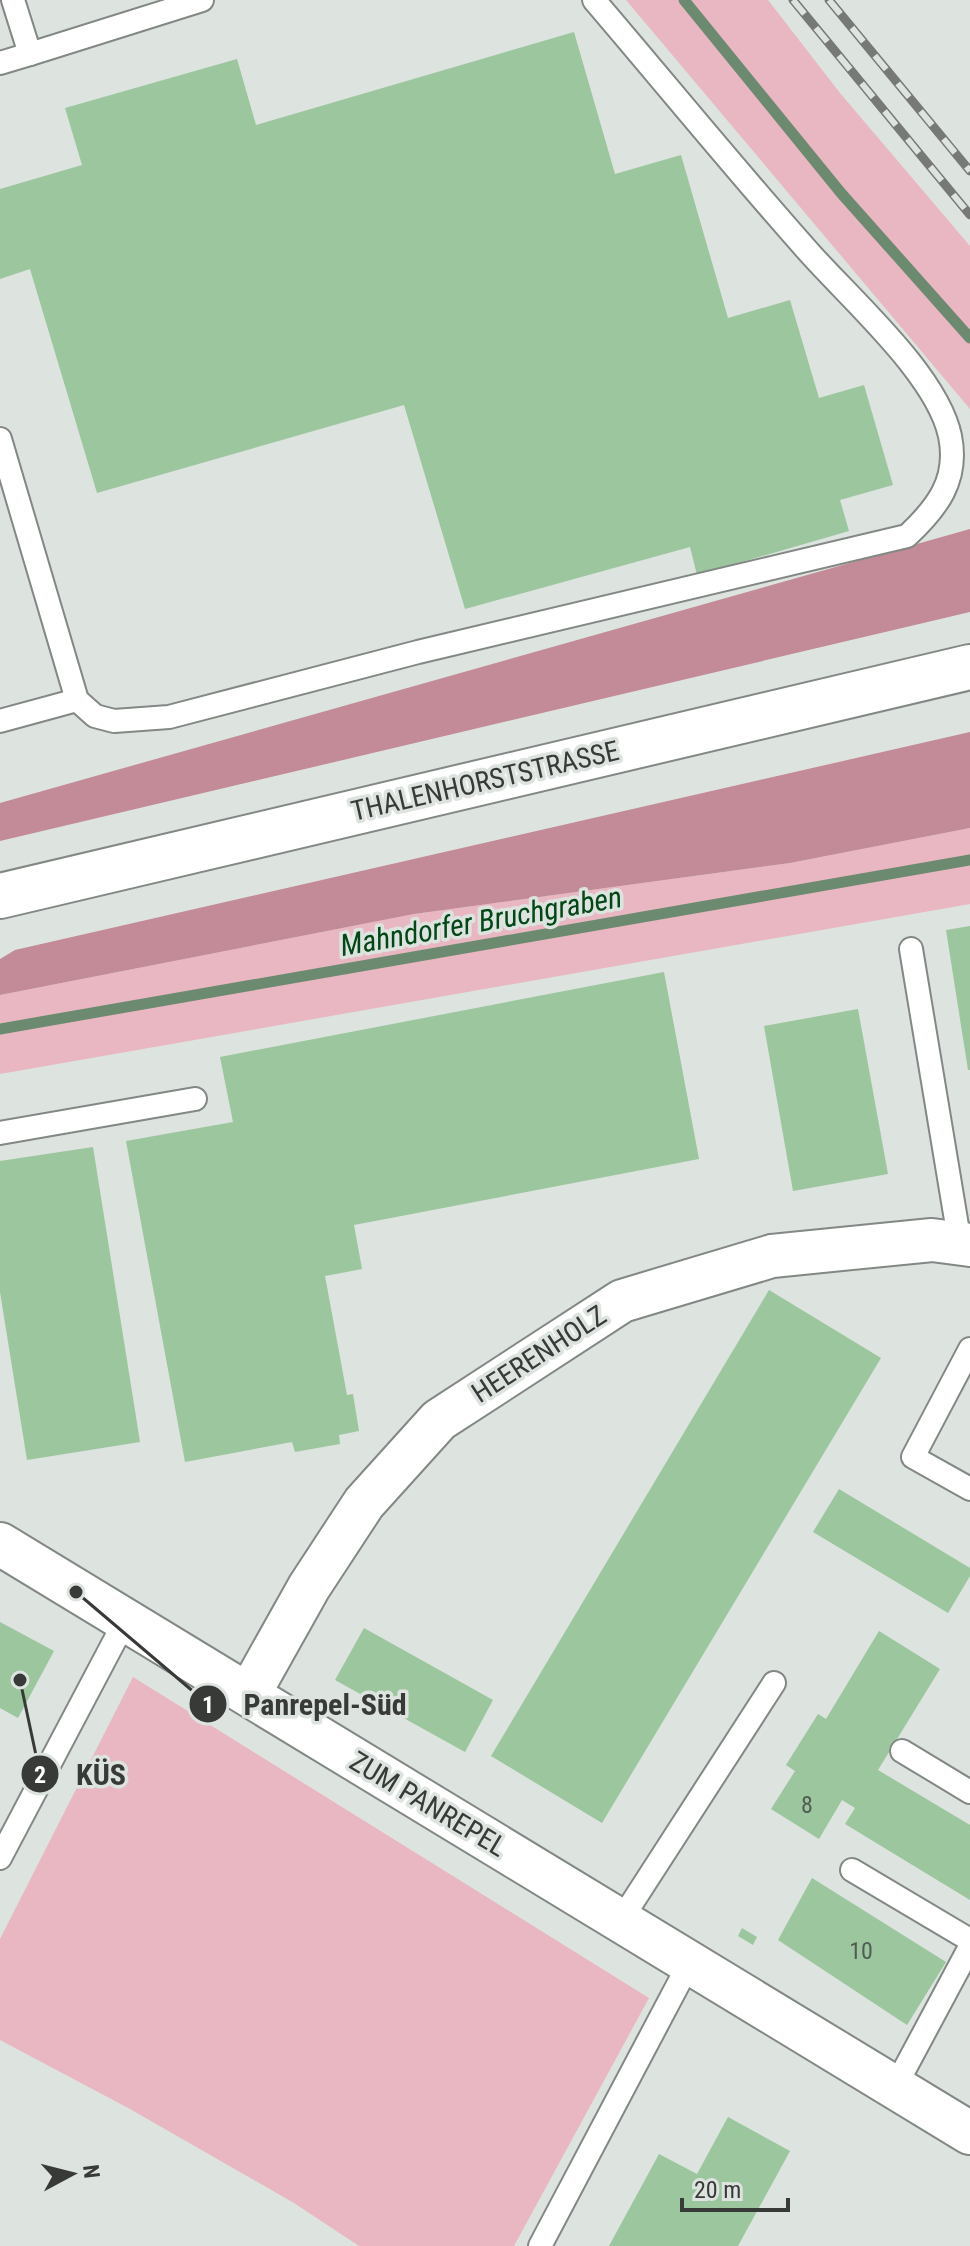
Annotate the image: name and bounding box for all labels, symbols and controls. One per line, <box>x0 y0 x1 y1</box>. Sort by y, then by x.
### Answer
street label: THALENHORSTSTRASSE <box>348 734 622 828</box>
water label: Mahndorfer Bruchgraben <box>337 879 625 963</box>
street label: HEERENHOLZ <box>466 1298 612 1410</box>
callout: Panrepel-Süd <box>188 1677 423 1731</box>
text: Panrepel-Süd <box>243 1687 407 1722</box>
text: 1 <box>202 1691 214 1719</box>
street label: ZUM PANREPEL <box>344 1744 512 1864</box>
callout: KÜS <box>20 1747 142 1801</box>
text: KÜS <box>76 1757 126 1792</box>
text: 2 <box>34 1761 46 1789</box>
house number: 8 <box>801 1791 813 1819</box>
house number: 10 <box>849 1937 873 1965</box>
north arrow <box>32 2134 112 2214</box>
scale bar <box>682 2162 788 2212</box>
text: N <box>78 2163 105 2180</box>
text: 20 m <box>694 2176 741 2204</box>

